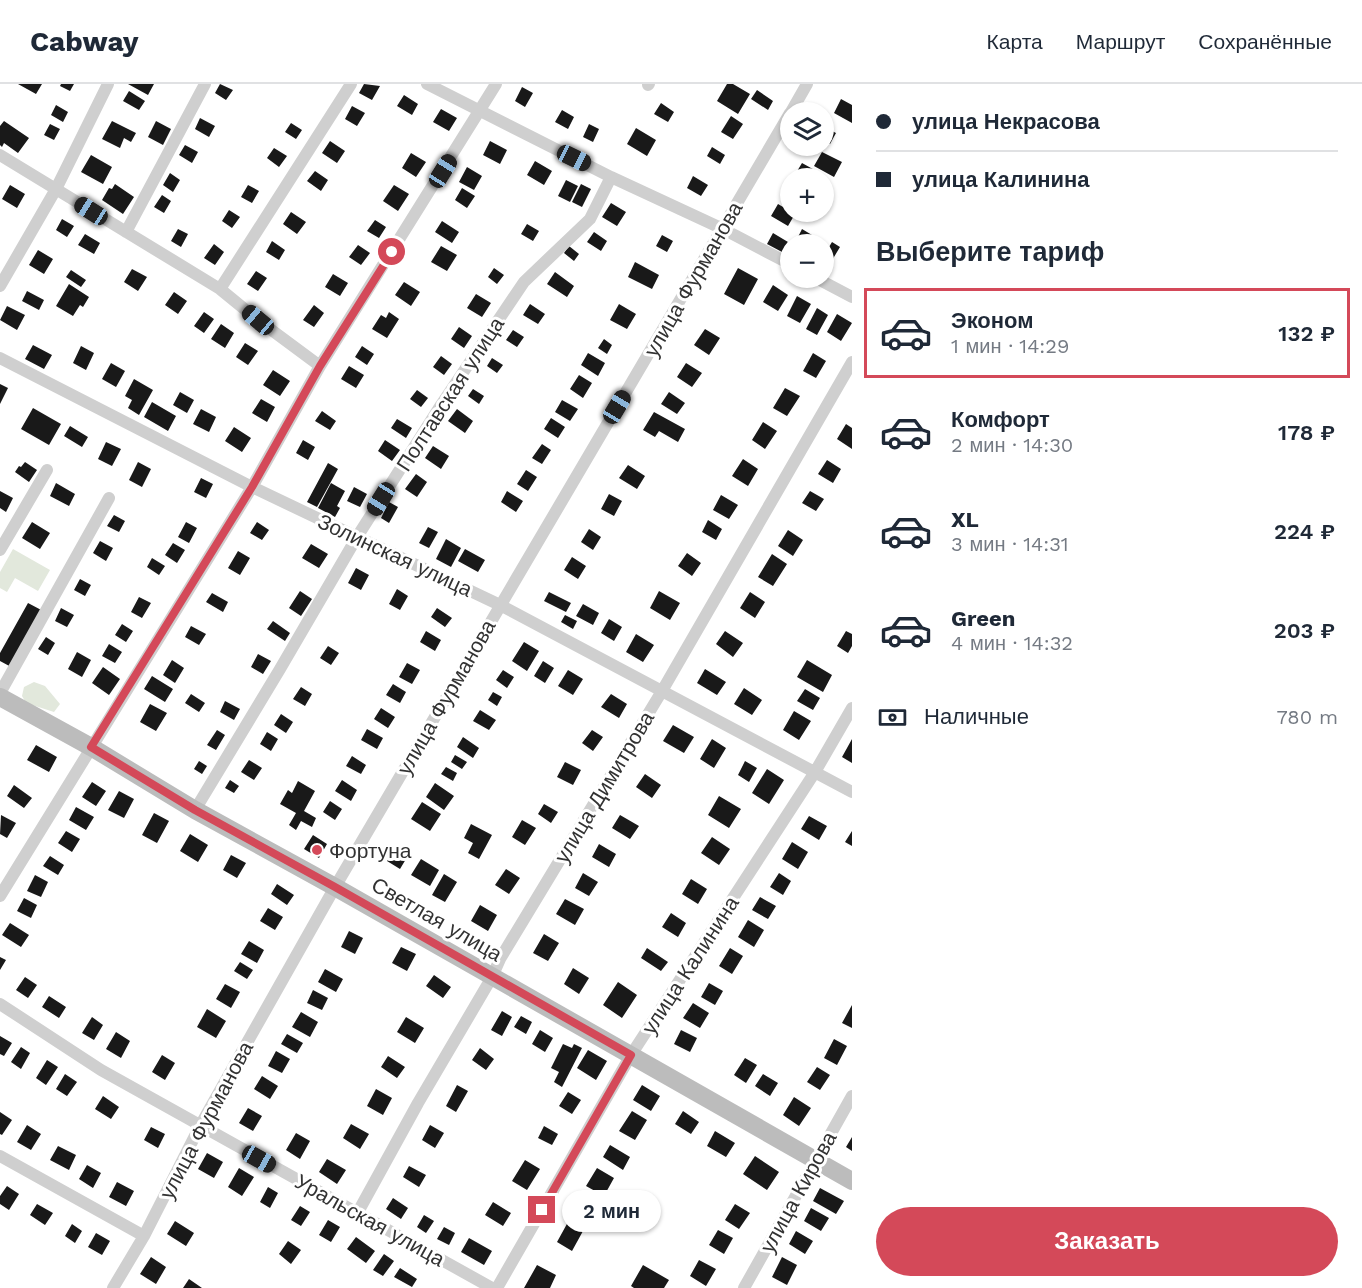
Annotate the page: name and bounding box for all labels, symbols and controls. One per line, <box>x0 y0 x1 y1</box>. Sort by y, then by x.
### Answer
text: Cabway <box>30 25 139 58</box>
text: Карта <box>987 29 1043 54</box>
text: Маршрут <box>1076 29 1165 54</box>
text: Сохранённые <box>1198 29 1332 54</box>
map controls <box>780 102 834 288</box>
button: layers <box>780 102 834 156</box>
text: улица Некрасова <box>912 109 1100 134</box>
car <box>554 142 594 174</box>
car <box>426 151 460 191</box>
text: улица Калинина <box>912 167 1090 192</box>
button: + <box>780 168 834 222</box>
car <box>71 194 111 228</box>
street label: улица Фурманова <box>638 197 748 361</box>
button: − <box>780 234 834 288</box>
text: Выберите тариф <box>876 236 1104 268</box>
route start <box>378 238 405 265</box>
car <box>238 302 278 338</box>
icon: car <box>879 306 933 360</box>
text: Эконом <box>951 308 1034 333</box>
street label: Полтавская улица <box>391 312 509 476</box>
text: 132 ₽ <box>1278 321 1335 346</box>
text: 1 мин · 14:29 <box>951 334 1069 358</box>
car <box>600 387 634 427</box>
icon: car <box>879 405 933 459</box>
text: Комфорт <box>951 407 1050 432</box>
text: 178 ₽ <box>1278 420 1335 445</box>
text: 2 мин · 14:30 <box>951 433 1073 457</box>
car <box>364 479 398 519</box>
icon: car <box>879 504 933 558</box>
text: XL <box>951 507 979 532</box>
street label: Золинская улица <box>314 508 477 602</box>
text: 224 ₽ <box>1274 519 1335 544</box>
text: 3 мин · 14:31 <box>951 532 1069 556</box>
icon: car <box>879 603 933 657</box>
text: Green <box>951 606 1015 631</box>
street label: улица Фурманова <box>391 615 501 779</box>
text: 203 ₽ <box>1274 618 1335 643</box>
text: 4 мин · 14:32 <box>951 631 1073 655</box>
icon: cash <box>876 701 909 734</box>
text: Наличные <box>924 704 1029 729</box>
text: 780 m <box>1277 705 1338 729</box>
street label: улица Димитрова <box>549 706 659 867</box>
place label: Фортуна <box>329 838 412 863</box>
marker: Фортуна <box>310 843 324 857</box>
street label: Светлая улица <box>367 872 507 967</box>
street label: улица Калинина <box>636 891 744 1039</box>
street label: улица Фурманова <box>154 1037 258 1203</box>
street label: улица Кирова <box>754 1127 842 1257</box>
car <box>239 1142 279 1176</box>
street label: Уральская улица <box>291 1169 449 1272</box>
callout: 2 мин <box>563 1189 662 1231</box>
route end <box>528 1196 555 1223</box>
text: 2 мин <box>583 1199 640 1223</box>
button: Заказать <box>876 1207 1338 1276</box>

